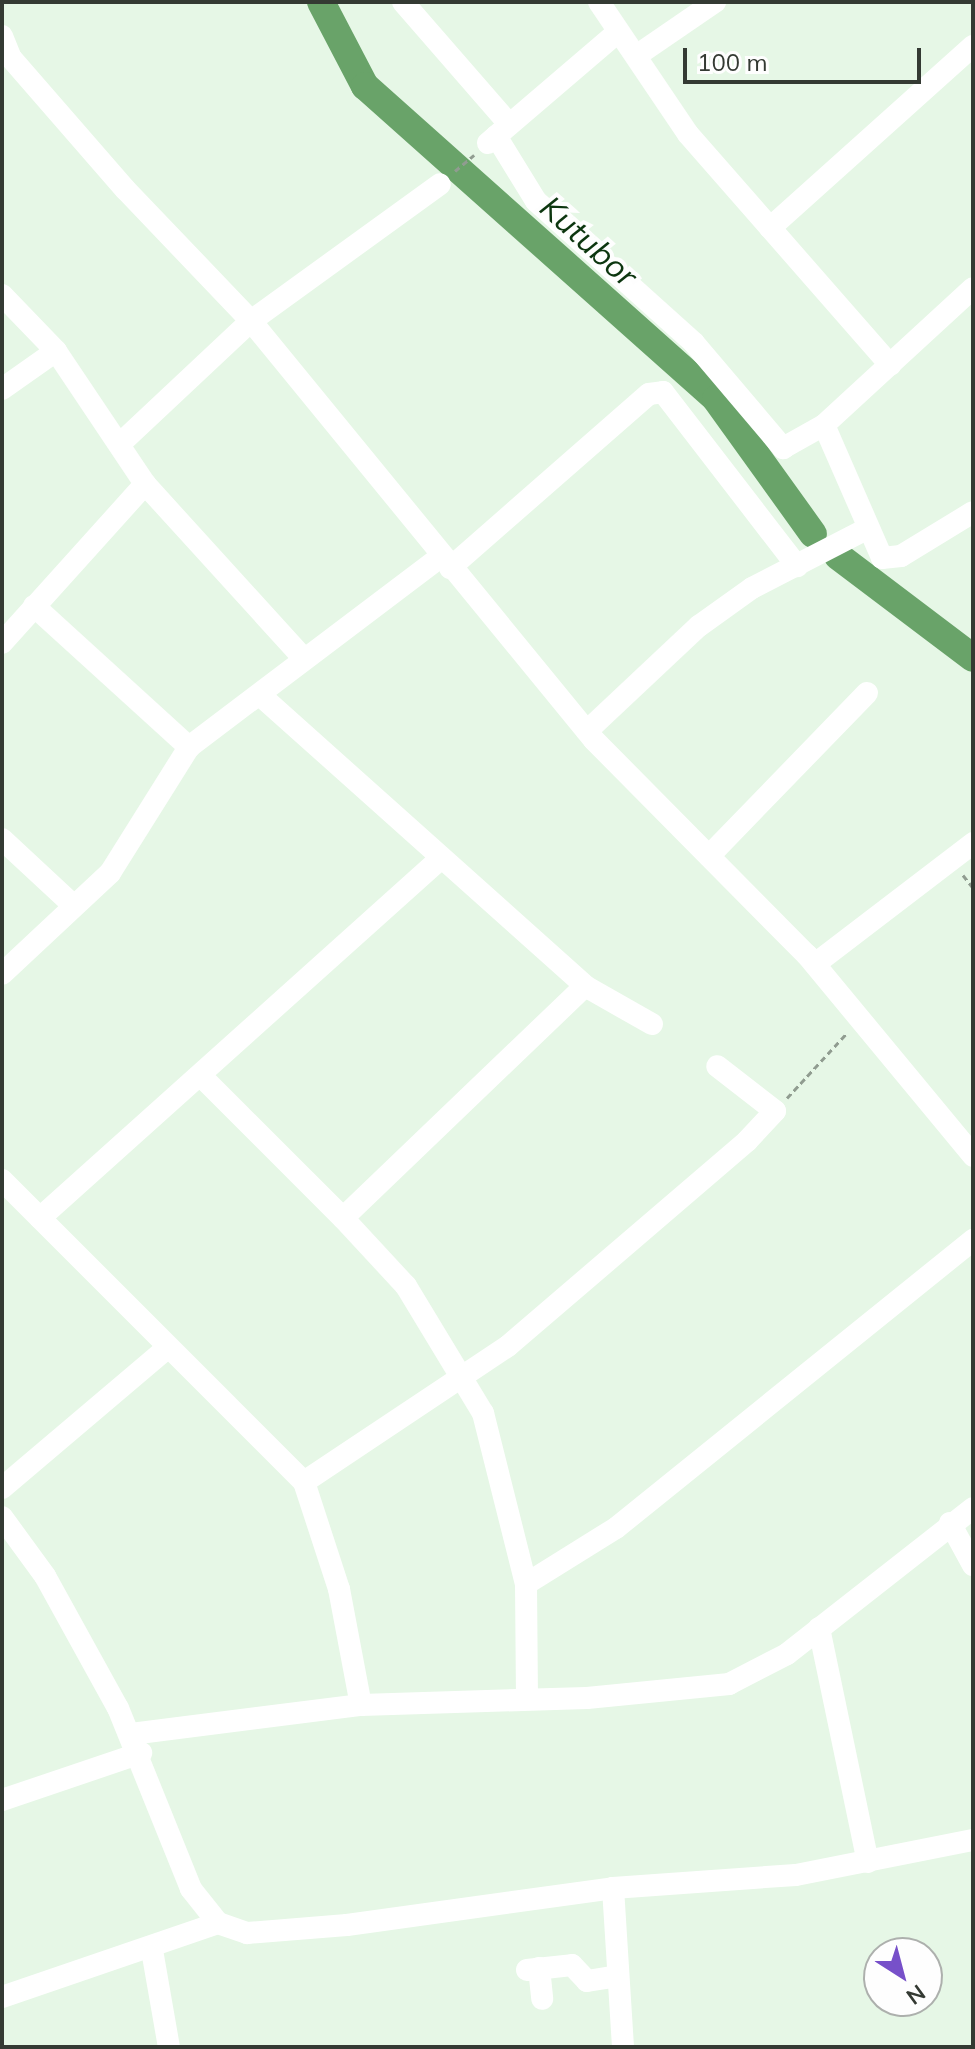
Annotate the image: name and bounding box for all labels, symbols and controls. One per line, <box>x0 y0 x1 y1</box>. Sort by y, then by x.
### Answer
scale bar <box>687 32 925 82</box>
text: 100 m <box>697 47 768 77</box>
water label: Kutubor <box>533 188 645 294</box>
north arrow <box>863 1937 943 2017</box>
text: N <box>901 1979 931 2011</box>

